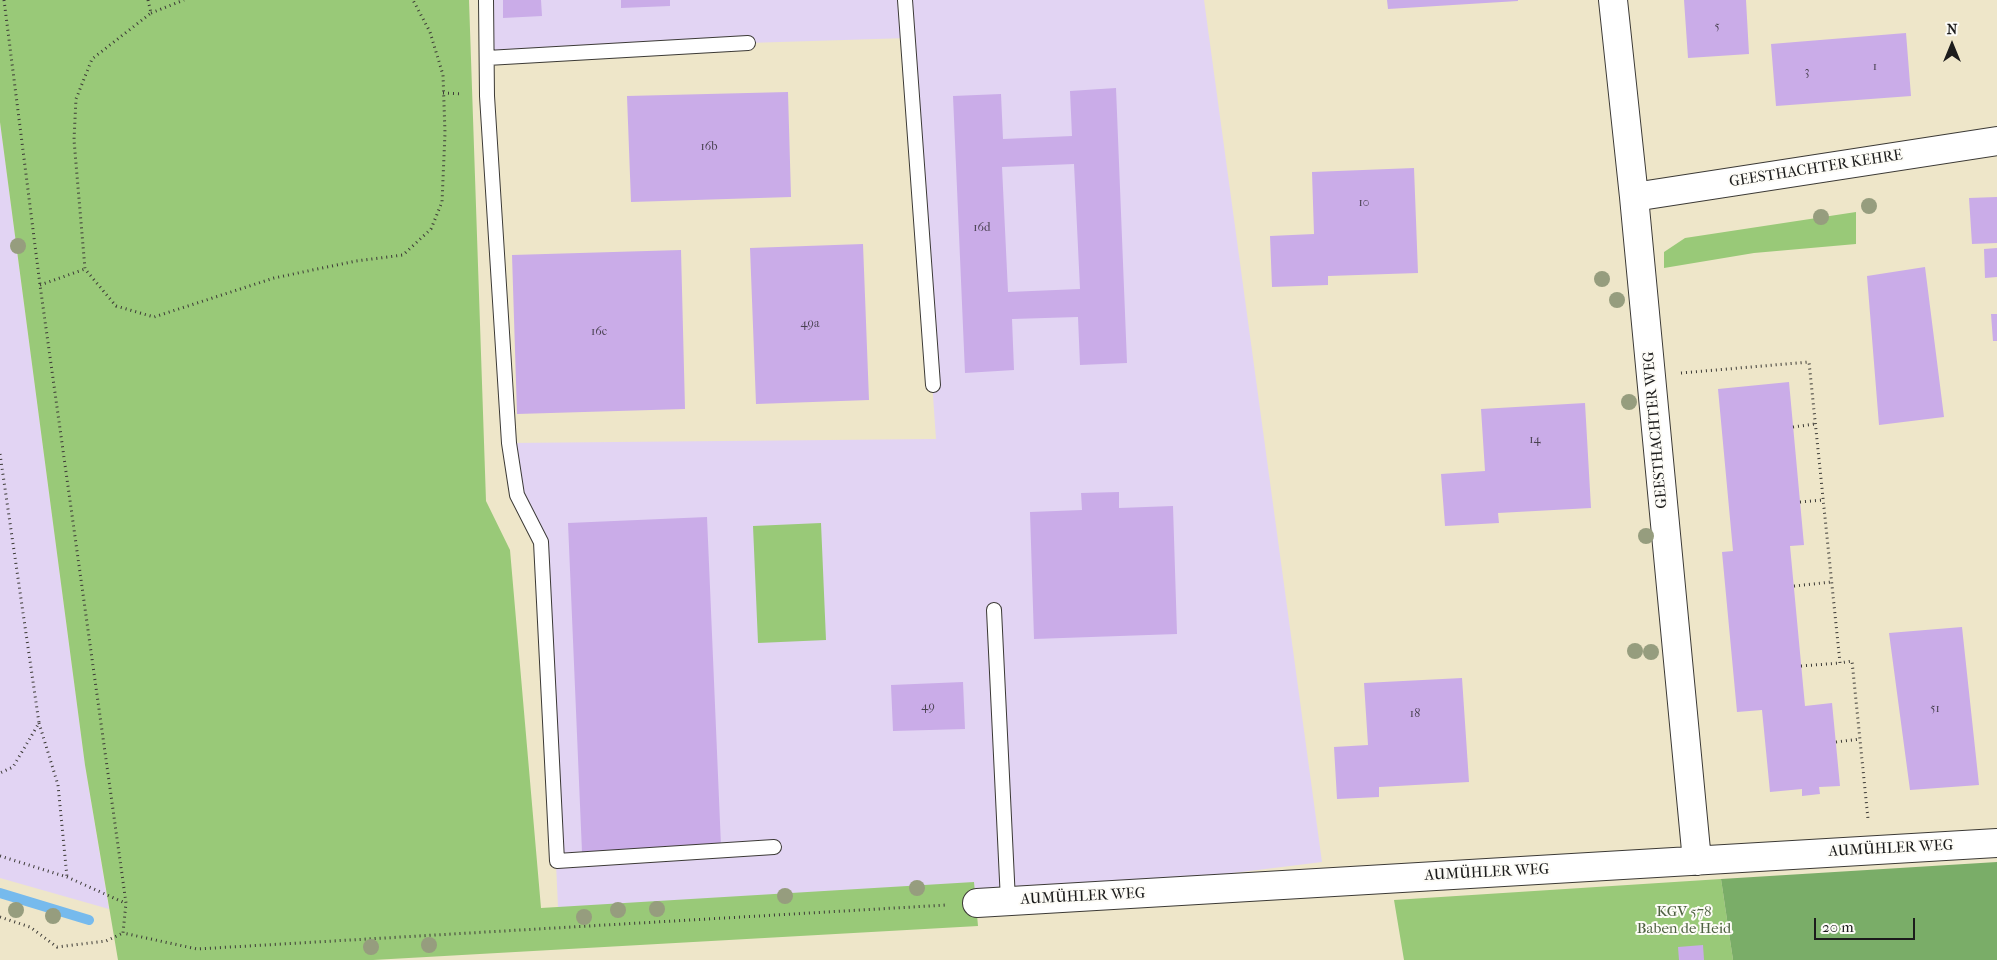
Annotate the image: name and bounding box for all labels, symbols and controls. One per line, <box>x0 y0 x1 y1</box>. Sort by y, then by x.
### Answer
house number: 5 <box>1714 20 1720 34</box>
north arrow <box>1927 20 1977 70</box>
text: N <box>1947 21 1957 38</box>
house number: 1 <box>1873 60 1877 74</box>
house number: 3 <box>1805 65 1809 79</box>
house number: 16b <box>700 140 718 154</box>
street label: GEESTHACHTER KEHRE <box>1728 146 1904 192</box>
house number: 10 <box>1359 196 1369 210</box>
house number: 16d <box>973 221 991 235</box>
house number: 49a <box>801 317 819 331</box>
house number: 16c <box>591 325 607 339</box>
street label: GEESTHACHTER WEG <box>1640 351 1672 509</box>
house number: 14 <box>1529 433 1541 447</box>
house number: 49 <box>921 700 935 714</box>
house number: 51 <box>1930 702 1940 716</box>
house number: 18 <box>1410 707 1420 721</box>
street label: AUMÜHLER WEG <box>1828 837 1954 861</box>
street label: AUMÜHLER WEG <box>1424 861 1550 885</box>
street label: AUMÜHLER WEG <box>1020 885 1146 909</box>
park label: KGV 578 Baben de Heid <box>1637 903 1731 938</box>
scale bar <box>1817 908 1918 940</box>
text: 20 m <box>1822 918 1854 936</box>

